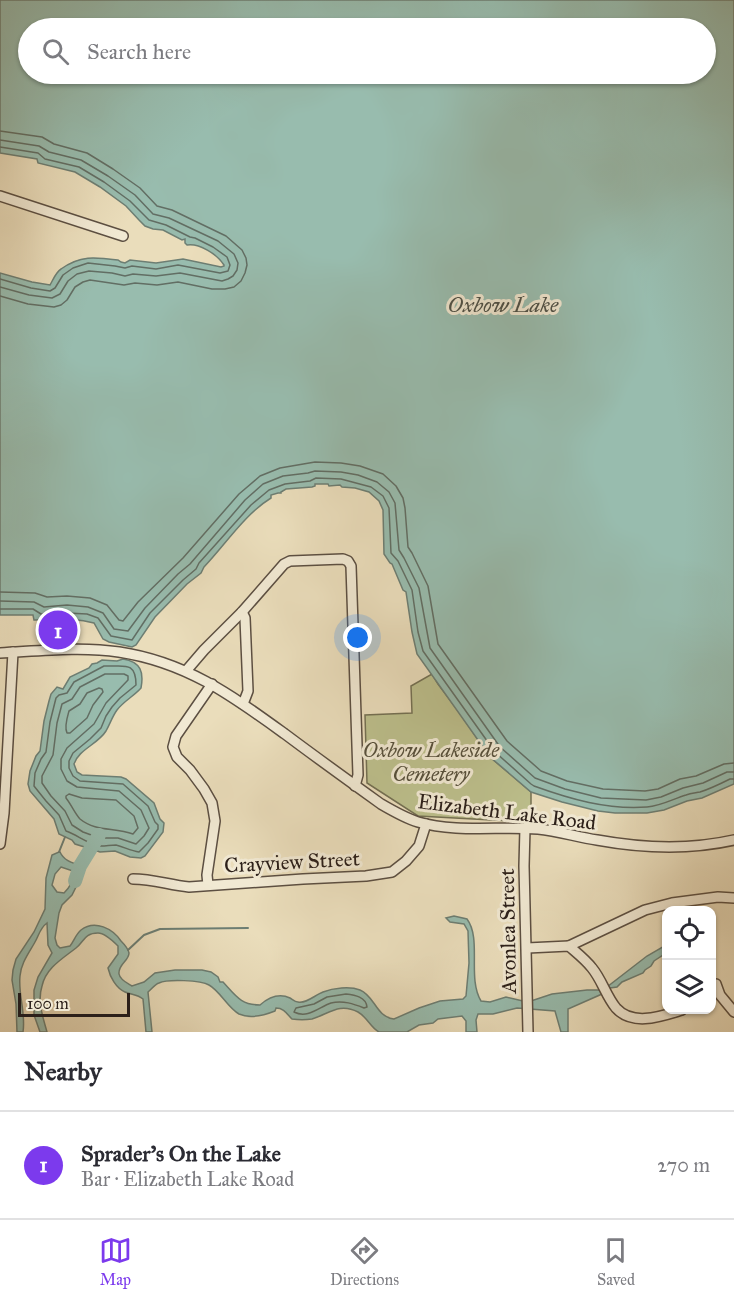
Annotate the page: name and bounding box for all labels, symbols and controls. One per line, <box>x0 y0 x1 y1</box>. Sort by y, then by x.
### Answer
search box <box>18 18 716 84</box>
icon: search <box>39 35 72 68</box>
text: Search here <box>87 38 191 65</box>
water label: Oxbow Lake <box>448 291 559 318</box>
pin: 1 <box>38 608 78 652</box>
your location <box>343 623 372 652</box>
park label: Oxbow Lakeside Cemetery <box>363 737 500 787</box>
street label: Elizabeth Lake Road <box>416 788 598 836</box>
street label: Crayview Street <box>224 845 361 879</box>
street label: Avonlea Street <box>494 868 522 995</box>
map controls <box>662 906 716 1014</box>
button: locate <box>662 906 716 960</box>
button: layers <box>662 960 716 1014</box>
scale bar <box>18 990 130 1018</box>
text: 100 m <box>27 994 69 1013</box>
text: Nearby <box>24 1055 102 1087</box>
text: Sprader's On the Lake <box>81 1140 281 1167</box>
text: 1 <box>40 1153 47 1177</box>
text: 270 m <box>657 1153 710 1177</box>
text: Bar · Elizabeth Lake Road <box>81 1167 294 1191</box>
tab: Map <box>99 1234 132 1289</box>
tab: Directions <box>330 1234 399 1289</box>
tab: Saved <box>597 1234 635 1289</box>

